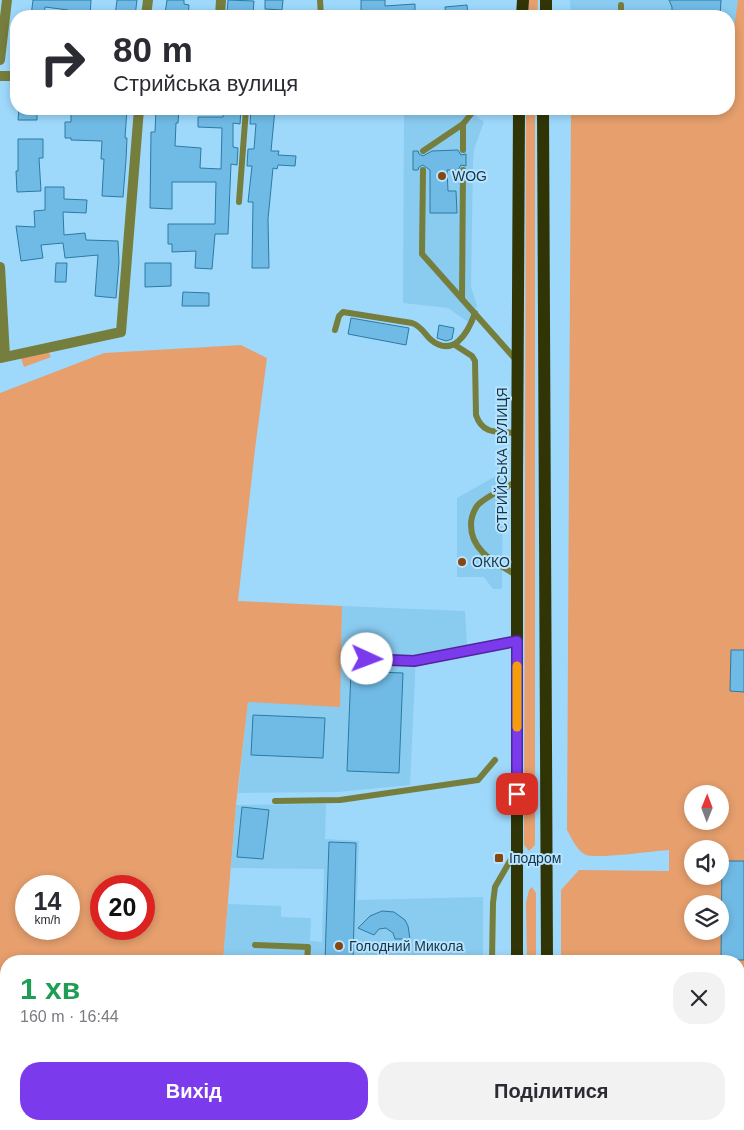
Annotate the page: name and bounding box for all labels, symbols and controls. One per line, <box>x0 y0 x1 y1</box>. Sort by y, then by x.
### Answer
icon: right <box>30 30 95 95</box>
text: 80 m <box>113 30 193 69</box>
text: Стрийська вулиця <box>113 71 298 96</box>
place label: WOG <box>452 168 487 184</box>
marker: WOG <box>436 170 448 182</box>
street label: СТРИЙСЬКА ВУЛИЦЯ <box>493 387 510 533</box>
place label: ОККО <box>472 554 510 570</box>
marker: ОККО <box>456 556 468 568</box>
position arrow <box>340 632 392 684</box>
pin <box>496 773 538 815</box>
icon: arrive <box>503 780 531 808</box>
north arrow <box>684 785 729 830</box>
map controls <box>684 785 729 940</box>
button: sound <box>684 840 729 885</box>
place label: Іподром <box>509 850 561 866</box>
marker: Іподром <box>493 852 505 864</box>
speed limit sign: 20 <box>90 875 155 940</box>
text: 14 <box>34 887 61 915</box>
button: layers <box>684 895 729 940</box>
text: km/h <box>34 913 61 927</box>
place label: Голодний Микола <box>349 938 464 954</box>
marker: Голодний Микола <box>333 940 345 952</box>
text: 1 хв <box>20 972 80 1005</box>
button: close <box>673 972 725 1024</box>
text: 160 m · 16:44 <box>20 1008 119 1025</box>
button: Вихід <box>20 1062 368 1120</box>
button: Поділитися <box>378 1062 725 1120</box>

